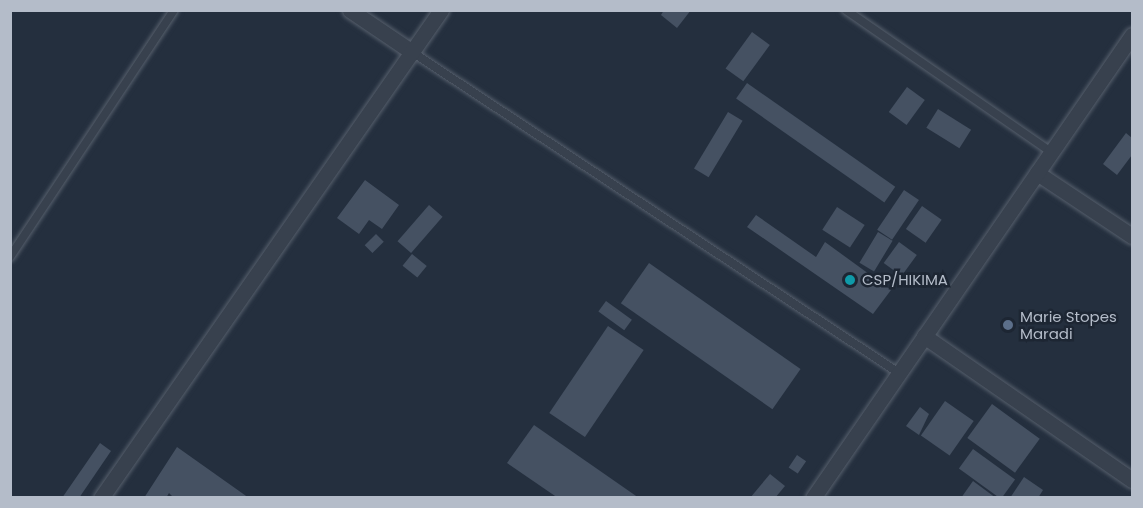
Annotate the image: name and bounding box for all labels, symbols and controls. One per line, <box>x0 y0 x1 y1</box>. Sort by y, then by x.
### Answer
place label: CSP/HIKIMA <box>862 271 948 289</box>
marker: CSP/HIKIMA <box>843 273 857 287</box>
place label: Marie Stopes Maradi <box>1020 307 1117 342</box>
marker: Marie Stopes Maradi <box>1001 318 1015 332</box>

